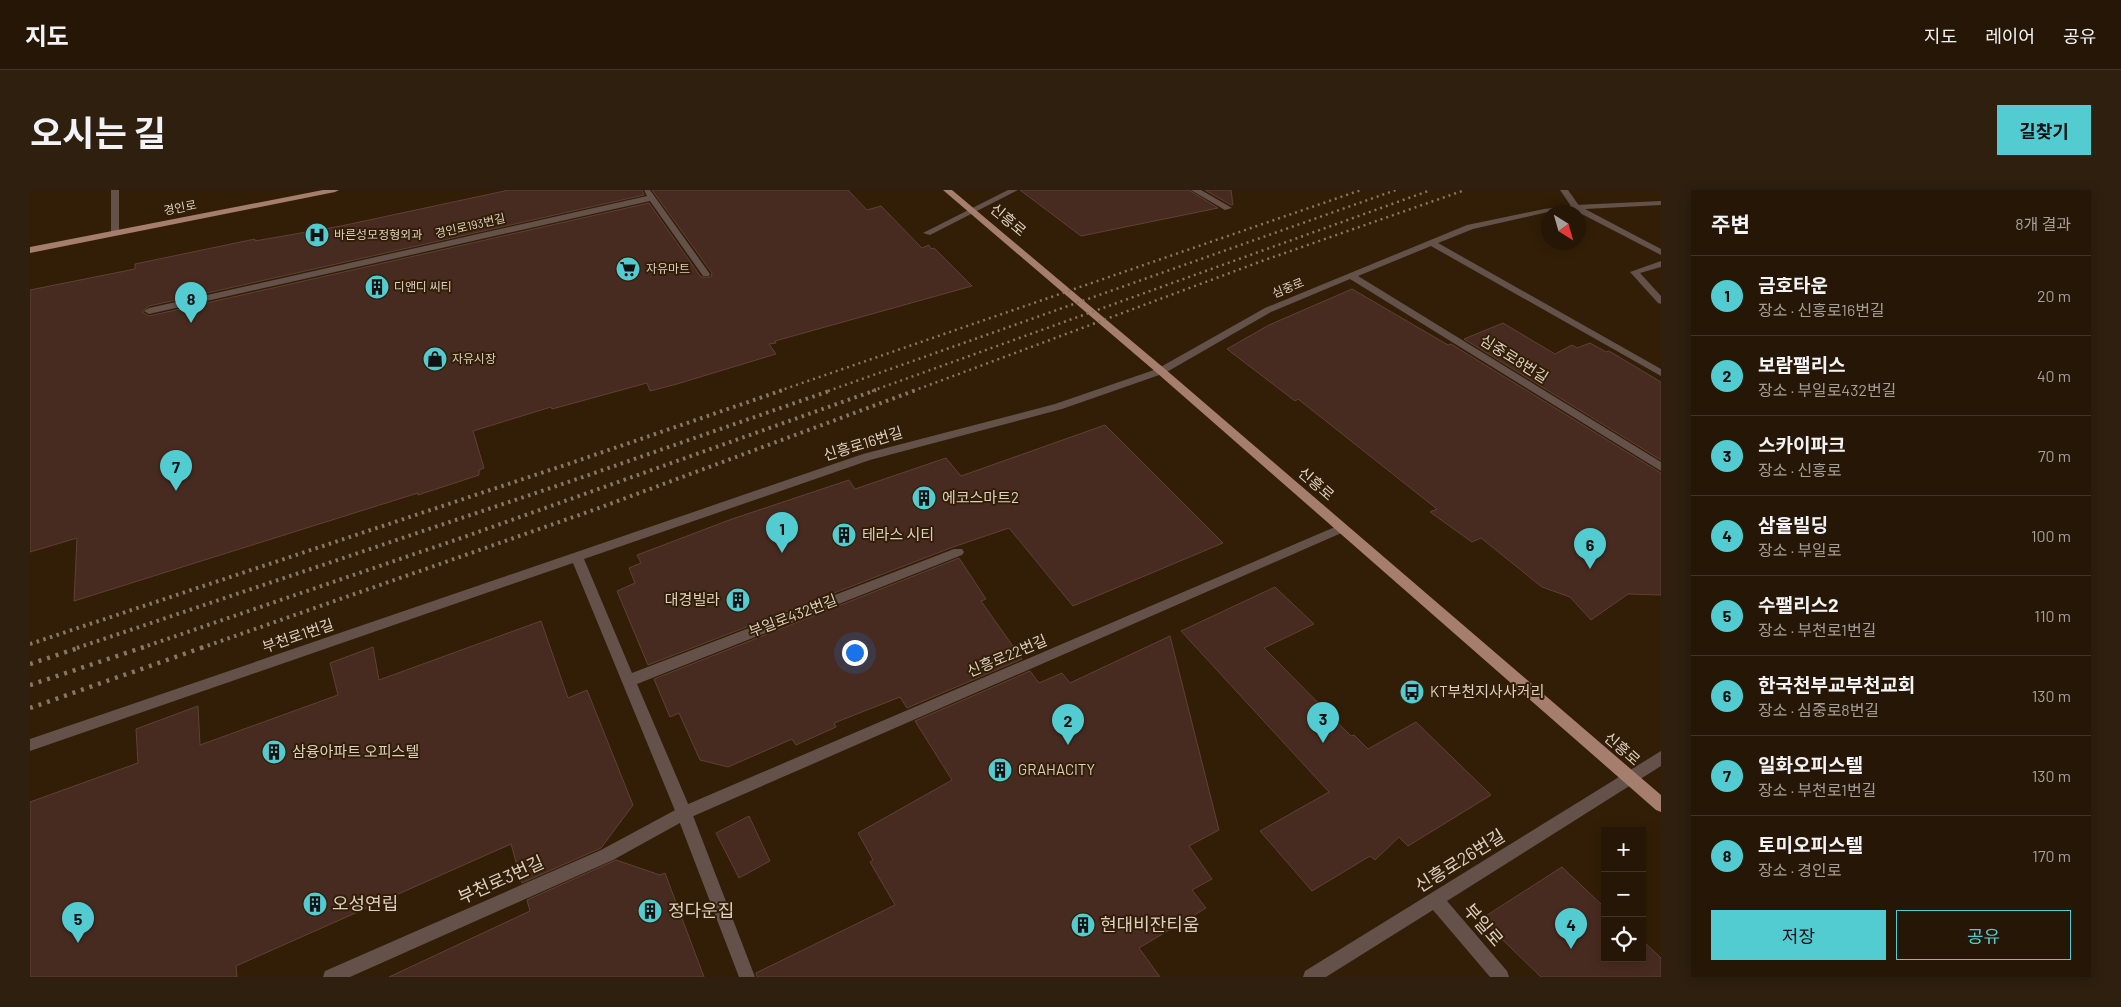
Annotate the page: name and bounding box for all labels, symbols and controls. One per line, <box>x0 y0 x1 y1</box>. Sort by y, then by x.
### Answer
text: 지도 <box>25 21 69 50</box>
text: 지도 <box>1924 25 1957 47</box>
text: 레이어 <box>1985 25 2035 47</box>
text: 공유 <box>2063 25 2096 47</box>
button: 길찾기 <box>1997 105 2091 155</box>
text: 오시는 길 <box>30 111 166 153</box>
street label: 경인로 <box>162 197 197 217</box>
street label: 신흥로 <box>987 199 1030 239</box>
north arrow <box>1541 205 1586 250</box>
street label: 경인로193번길 <box>433 210 506 240</box>
text: 주변 <box>1711 211 1750 236</box>
text: 8개 결과 <box>2015 214 2071 233</box>
hospital icon: 바른성모정형외과 <box>304 222 330 248</box>
place label: 바른성모정형외과 <box>334 227 422 241</box>
supermarket icon: 자유마트 <box>615 256 641 282</box>
place label: 자유마트 <box>646 261 690 275</box>
text: 금호타운 <box>1758 273 1828 296</box>
building icon: 디앤디 씨티 <box>364 274 390 300</box>
street label: 심중로 <box>1270 274 1306 300</box>
place label: 디앤디 씨티 <box>394 279 452 293</box>
pin: 8 <box>175 282 207 323</box>
text: 1 <box>1724 286 1730 305</box>
text: 20 m <box>2037 286 2071 305</box>
text: 장소 · 신흥로16번길 <box>1758 300 1885 319</box>
street label: 심중로8번길 <box>1477 330 1552 386</box>
shop icon: 자유시장 <box>422 346 448 372</box>
place label: 자유시장 <box>452 351 496 365</box>
text: 보람팰리스 <box>1758 353 1845 376</box>
text: 2 <box>1723 366 1731 385</box>
text: 40 m <box>2037 366 2071 385</box>
text: 장소 · 부일로432번길 <box>1758 380 1896 399</box>
street label: 신흥로16번길 <box>821 422 905 464</box>
text: 스카이파크 <box>1758 433 1845 456</box>
text: 3 <box>1723 446 1731 465</box>
text: 70 m <box>2038 446 2071 465</box>
pin: 7 <box>160 450 192 491</box>
text: 장소 · 신흥로 <box>1758 460 1841 479</box>
street label: 신흥로 <box>1295 463 1338 504</box>
building icon: 에코스마트2 <box>911 485 937 511</box>
place label: 에코스마트2 <box>942 488 1019 506</box>
pin: 1 <box>766 512 798 553</box>
text: 삼율빌딩 <box>1758 513 1828 536</box>
building icon: 테라스 시티 <box>831 522 857 548</box>
place label: 테라스 시티 <box>862 525 934 543</box>
text: 4 <box>1722 526 1732 545</box>
text: 100 m <box>2031 526 2071 545</box>
pin: 6 <box>1574 528 1606 569</box>
text: 장소 · 부일로 <box>1758 540 1841 559</box>
building icon: 대경빌라 <box>725 587 751 613</box>
place label: 대경빌라 <box>665 590 720 608</box>
street label: 부일로432번길 <box>746 590 839 640</box>
text: 수팰리스2 <box>1758 593 1839 616</box>
text: 5 <box>1723 606 1731 625</box>
text: 110 m <box>2034 606 2071 625</box>
street label: 부천로1번길 <box>260 614 336 656</box>
text: 장소 · 부천로1번길 <box>1758 620 1876 639</box>
street label: 신흥로22번길 <box>964 630 1049 680</box>
your location <box>842 640 868 666</box>
text: 한국천부교부천교회 <box>1758 673 1915 696</box>
bus stop icon: KT부천지사사거리 <box>1399 679 1425 705</box>
place label: KT부천지사사거리 <box>1430 682 1544 700</box>
text: 6 <box>1723 686 1731 705</box>
text: 130 m <box>2032 686 2071 705</box>
text: 장소 · 심중로8번길 <box>1758 700 1879 719</box>
pin: 3 <box>1307 702 1339 743</box>
pin: 2 <box>1052 704 1084 745</box>
street label: 신흥로 <box>1601 728 1644 769</box>
building icon: 삼융아파트 오피스텔 <box>261 739 287 765</box>
place label: 삼융아파트 오피스텔 <box>292 742 419 760</box>
text: 일화오피스텔 <box>1758 753 1863 776</box>
building icon: GRAHACITY <box>987 757 1013 783</box>
place label: GRAHACITY <box>1018 760 1095 778</box>
text: 7 <box>1723 766 1731 785</box>
text: 130 m <box>2032 766 2071 785</box>
text: 장소 · 부천로1번길 <box>1758 780 1876 799</box>
street label: 신흥로26번길 <box>1411 824 1508 896</box>
map controls <box>1601 827 1646 962</box>
button: + <box>1601 827 1646 872</box>
text: 토미오피스텔 <box>1758 833 1863 856</box>
text: 8 <box>1723 846 1731 865</box>
text: 170 m <box>2032 846 2071 865</box>
street label: 부천로3번길 <box>454 850 547 908</box>
text: 장소 · 경인로 <box>1758 860 1841 879</box>
button: − <box>1601 872 1646 917</box>
building icon: 오성연립 <box>302 891 328 917</box>
place label: 오성연립 <box>332 892 398 914</box>
building icon: 정다운집 <box>637 898 663 924</box>
street label: 부일로 <box>1459 898 1508 950</box>
place label: 정다운집 <box>668 899 734 921</box>
pin: 5 <box>62 902 94 943</box>
pin: 4 <box>1555 908 1587 949</box>
button: 저장 <box>1711 910 1886 960</box>
button: 공유 <box>1896 910 2071 960</box>
building icon: 현대비잔티움 <box>1070 912 1096 938</box>
place label: 현대비잔티움 <box>1100 913 1199 935</box>
button: locate <box>1601 917 1646 962</box>

